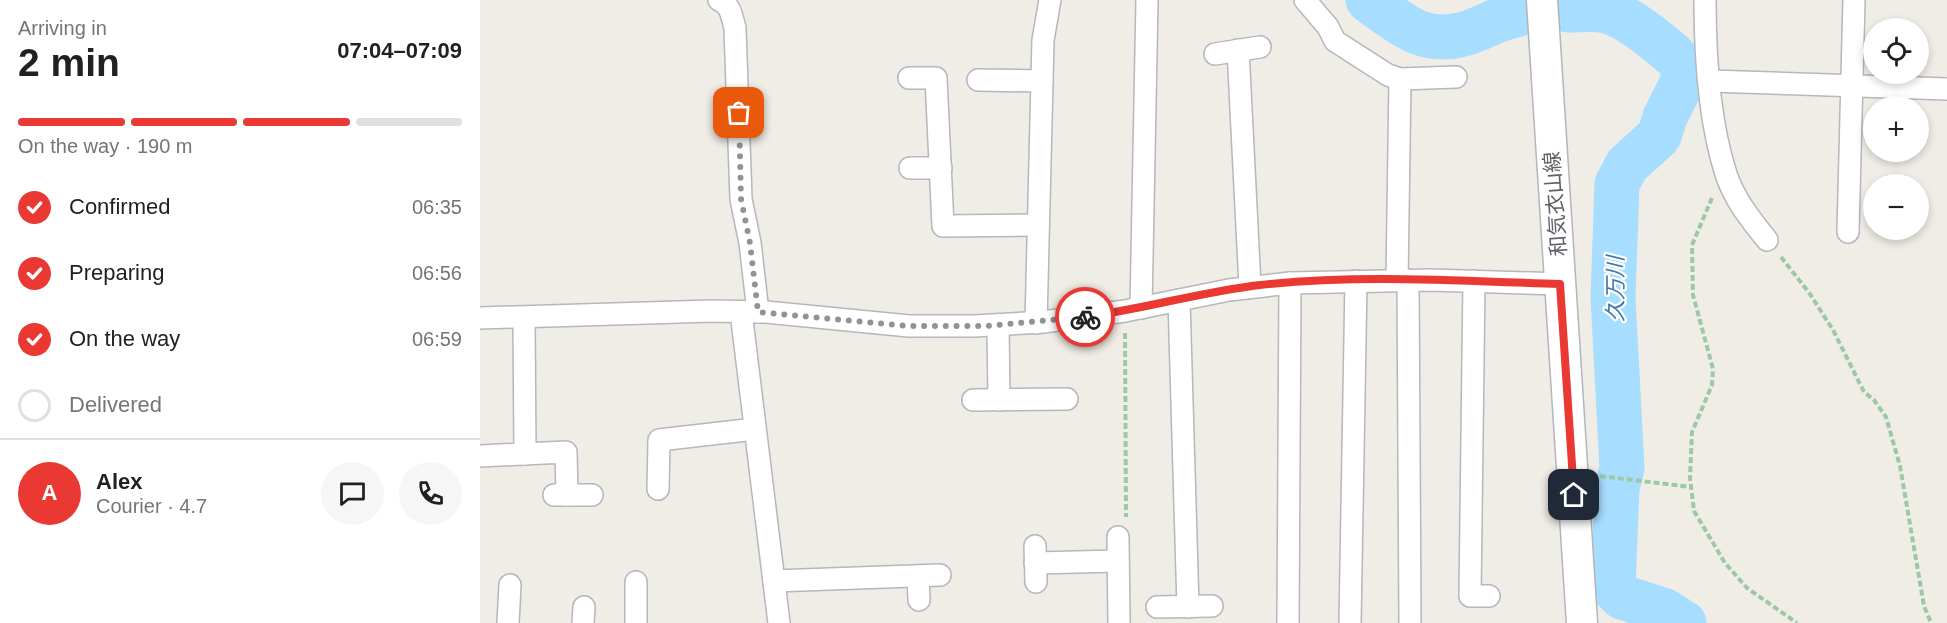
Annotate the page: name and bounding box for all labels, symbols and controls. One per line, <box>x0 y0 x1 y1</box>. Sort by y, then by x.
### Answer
text: Arriving in <box>18 17 107 39</box>
map controls <box>1863 18 1929 240</box>
button: locate <box>1863 18 1929 84</box>
text: 07:04–07:09 <box>337 38 462 63</box>
text: 2 min <box>18 41 120 84</box>
pin <box>713 87 764 138</box>
icon: bag <box>722 96 755 129</box>
button: + <box>1863 96 1929 162</box>
text: On the way · 190 m <box>18 135 193 157</box>
street label: 和気衣山線 <box>1540 151 1570 257</box>
button: − <box>1863 174 1929 240</box>
icon: check <box>18 191 51 224</box>
text: Confirmed <box>69 194 170 219</box>
text: 06:35 <box>412 196 462 218</box>
water label: 久万川 <box>1603 254 1628 322</box>
icon: check <box>18 257 51 290</box>
text: Preparing <box>69 260 164 285</box>
text: 06:56 <box>412 262 462 284</box>
courier <box>1055 287 1115 347</box>
icon: bike <box>1069 301 1102 334</box>
icon: check <box>18 323 51 356</box>
text: On the way <box>69 326 180 351</box>
text: 06:59 <box>412 328 462 350</box>
text: Delivered <box>69 392 162 417</box>
button: chat <box>321 462 384 525</box>
button: phone <box>399 462 462 525</box>
text: Alex <box>96 469 142 494</box>
pin <box>1548 469 1599 520</box>
icon: home <box>1557 478 1590 511</box>
text: A <box>42 480 57 505</box>
text: Courier · 4.7 <box>96 495 207 517</box>

